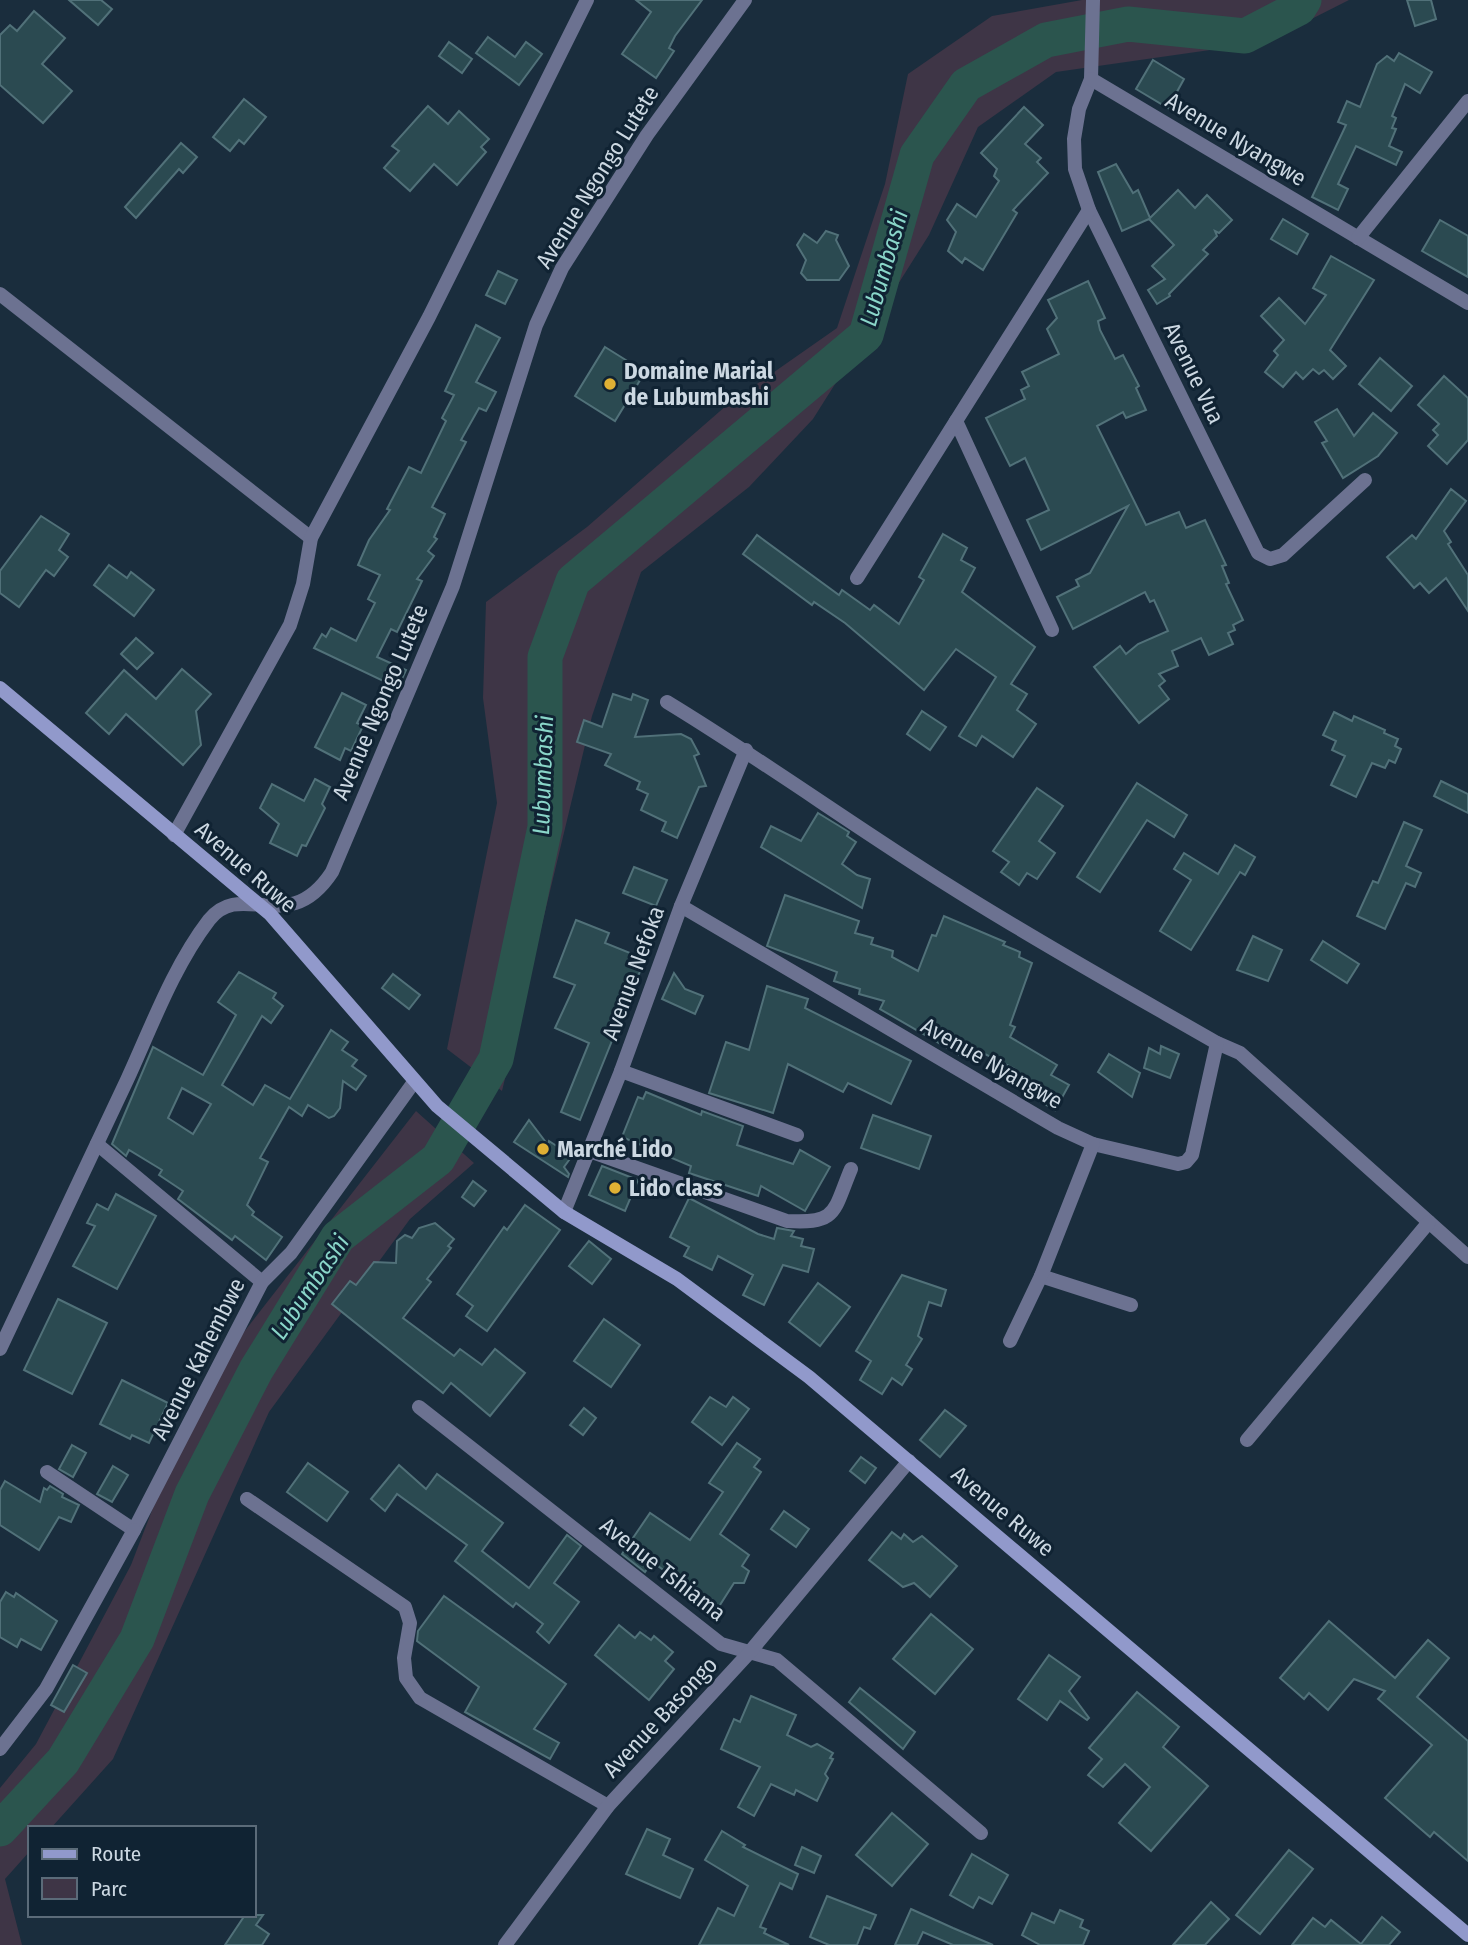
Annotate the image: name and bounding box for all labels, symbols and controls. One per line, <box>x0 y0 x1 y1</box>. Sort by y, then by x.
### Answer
street label: Avenue Ngongo Lutete <box>529 81 665 273</box>
street label: Avenue Nyangwe <box>1161 86 1311 192</box>
water label: Lubumbashi <box>854 207 914 329</box>
street label: Avenue Vua <box>1158 318 1230 428</box>
place label: Domaine Marial de Lubumbashi <box>624 357 774 411</box>
marker: Domaine Marial de Lubumbashi <box>602 376 618 392</box>
street label: Avenue Ngongo Lutete <box>326 600 434 804</box>
water label: Lubumbashi <box>527 715 559 835</box>
street label: Avenue Ruwe <box>189 815 303 919</box>
street label: Avenue Nefoka <box>596 902 670 1044</box>
street label: Avenue Nyangwe <box>916 1011 1068 1115</box>
place label: Marché Lido <box>557 1135 673 1163</box>
marker: Marché Lido <box>535 1141 551 1157</box>
place label: Lido class <box>629 1174 723 1202</box>
marker: Lido class <box>607 1180 623 1196</box>
water label: Lubumbashi <box>265 1229 355 1345</box>
street label: Avenue Kahembwe <box>145 1274 251 1444</box>
street label: Avenue Ruwe <box>946 1460 1060 1562</box>
street label: Avenue Tshiama <box>594 1511 732 1627</box>
street label: Avenue Basongo <box>597 1651 723 1783</box>
legend <box>28 1826 256 1917</box>
text: Route <box>91 1841 141 1867</box>
text: Parc <box>91 1876 127 1902</box>

